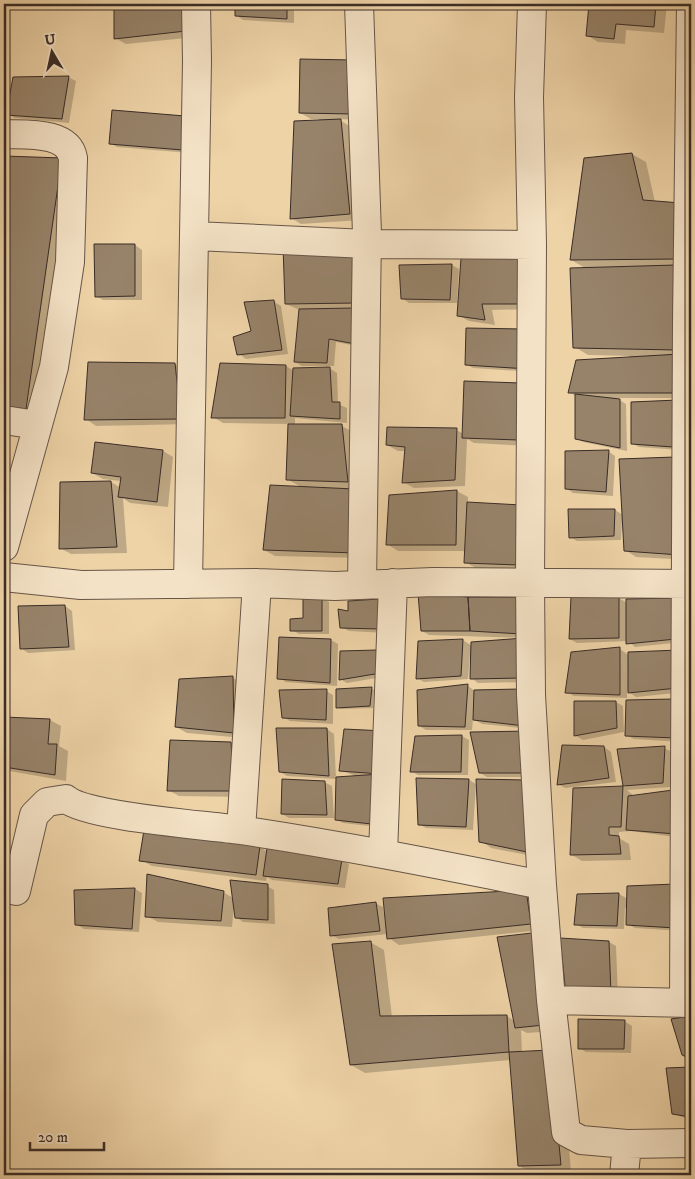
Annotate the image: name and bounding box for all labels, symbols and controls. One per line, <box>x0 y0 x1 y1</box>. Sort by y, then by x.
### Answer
north arrow <box>28 28 78 78</box>
text: U <box>43 30 57 50</box>
scale bar <box>30 1119 104 1151</box>
text: 20 m <box>38 1128 68 1147</box>

